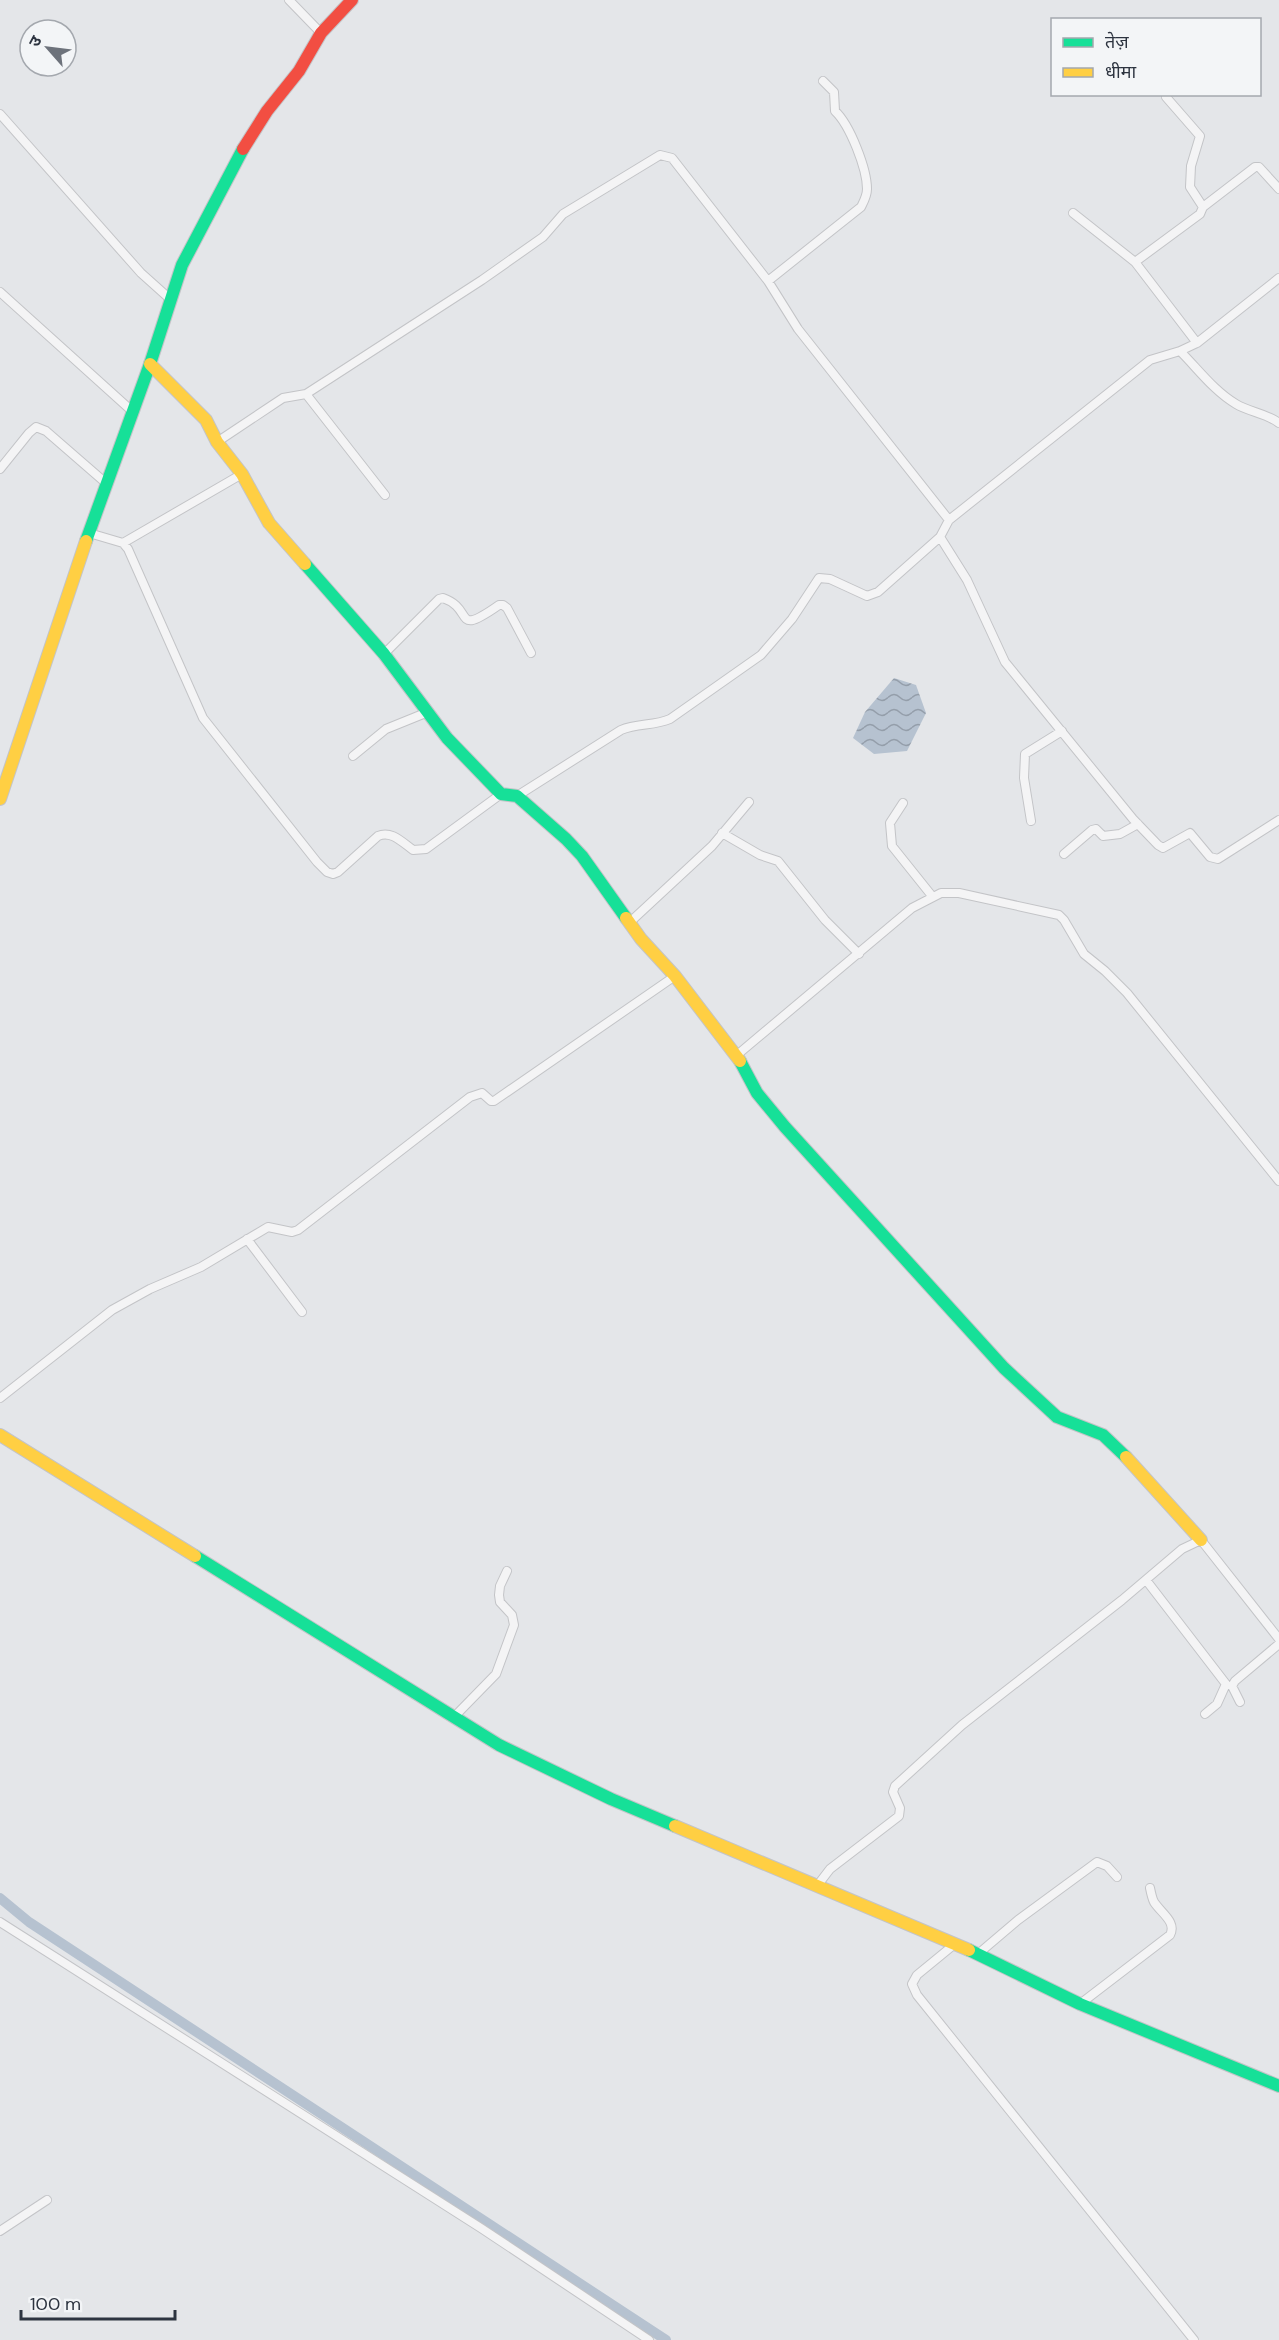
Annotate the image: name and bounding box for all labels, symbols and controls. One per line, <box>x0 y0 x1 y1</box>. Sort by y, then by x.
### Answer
north arrow <box>18 18 78 78</box>
legend <box>1051 18 1261 96</box>
text: तेज़ <box>1105 30 1129 54</box>
text: उ <box>24 32 47 50</box>
text: धीमा <box>1105 60 1136 84</box>
scale bar <box>21 2283 176 2321</box>
text: 100 m <box>30 2292 81 2316</box>

